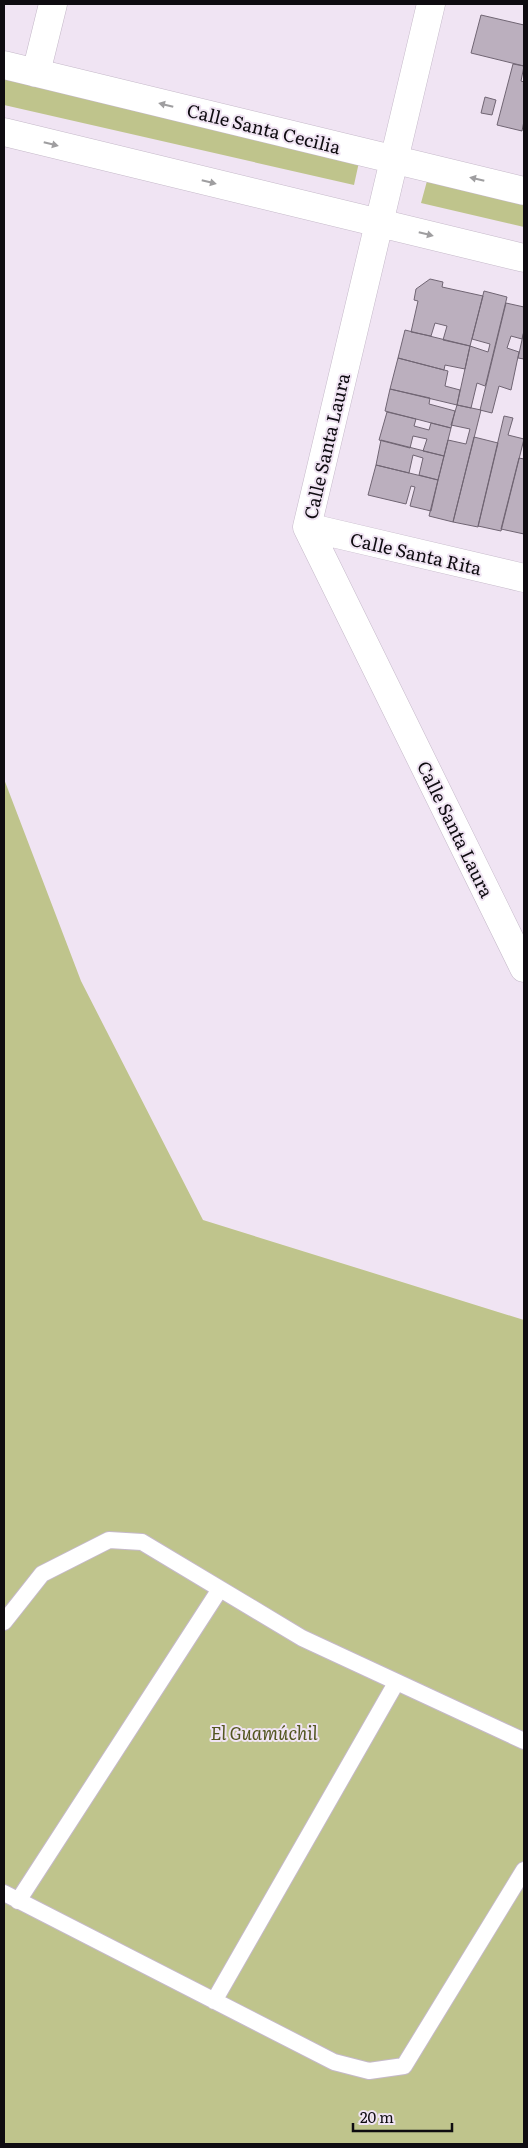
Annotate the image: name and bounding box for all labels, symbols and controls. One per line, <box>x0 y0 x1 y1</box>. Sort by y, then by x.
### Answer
street label: Calle Santa Cecilia <box>184 96 344 160</box>
one-way arrow <box>158 101 173 109</box>
one-way arrow <box>44 140 59 148</box>
one-way arrow <box>469 175 484 183</box>
one-way arrow <box>202 178 217 186</box>
one-way arrow <box>419 230 434 238</box>
street label: Calle Santa Laura <box>296 370 356 522</box>
street label: Calle Santa Rita <box>348 525 485 581</box>
street label: Calle Santa Laura <box>411 756 501 902</box>
park label: El Guamúchil <box>210 1719 318 1746</box>
scale bar <box>353 2100 452 2132</box>
text: 20 m <box>360 2105 394 2128</box>

